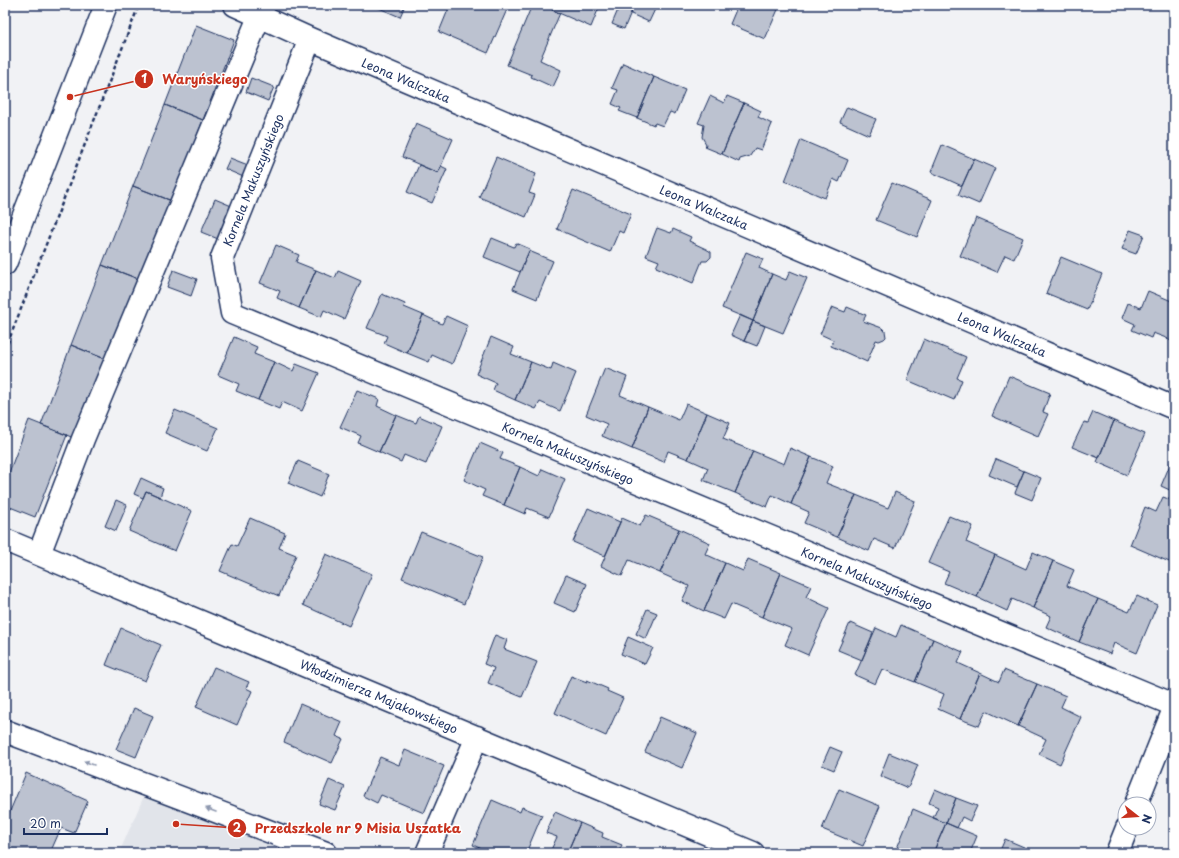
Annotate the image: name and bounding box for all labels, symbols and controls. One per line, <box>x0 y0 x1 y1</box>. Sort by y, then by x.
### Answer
street label: Leona Walczaka <box>359 53 454 107</box>
callout: Waryńskiego <box>134 67 256 92</box>
text: 1 <box>141 69 147 87</box>
text: Waryńskiego <box>162 69 248 88</box>
street label: Kornela Makuszyńskiego <box>218 111 288 249</box>
street label: Leona Walczaka <box>657 180 752 234</box>
street label: Leona Walczaka <box>955 307 1050 361</box>
street label: Kornela Makuszyńskiego <box>499 417 637 489</box>
street label: Kornela Makuszyńskiego <box>798 542 936 614</box>
street label: Włodzimierza Majakowskiego <box>297 654 461 738</box>
one-way arrow <box>83 760 95 766</box>
north arrow <box>1117 796 1157 836</box>
one-way arrow <box>205 806 217 812</box>
scale bar <box>24 810 107 836</box>
text: N <box>1138 812 1156 826</box>
text: 20 m <box>30 814 61 832</box>
callout: Przedszkole nr 9 Misia Uszatka <box>227 815 470 840</box>
text: 2 <box>233 818 242 836</box>
text: Przedszkole nr 9 Misia Uszatka <box>255 818 462 837</box>

